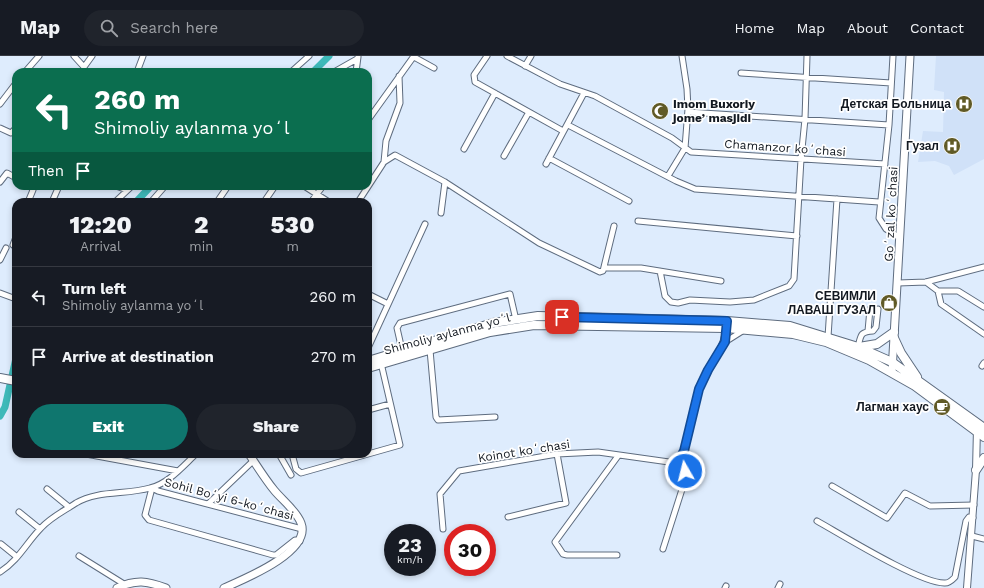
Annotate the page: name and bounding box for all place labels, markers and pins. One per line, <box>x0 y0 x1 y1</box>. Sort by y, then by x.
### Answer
hospital icon: Детская Больница <box>954 94 974 114</box>
place label: Imom Buxoriy jome’ masjidi <box>671 97 755 125</box>
place label: Детская Больница <box>841 97 951 111</box>
mosque icon: Imom Buxoriy jome’ masjidi <box>650 101 670 121</box>
hospital icon: Гузал <box>942 136 962 156</box>
place label: Гузал <box>906 139 939 153</box>
place label: СЕВИМЛИ ЛАВАШ ГУЗАЛ <box>788 289 876 317</box>
shop icon: СЕВИМЛИ ЛАВАШ ГУЗАЛ <box>879 293 899 313</box>
pin <box>545 300 579 334</box>
cafe icon: Лагман хаус <box>932 397 952 417</box>
place label: Лагман хаус <box>856 400 929 414</box>

